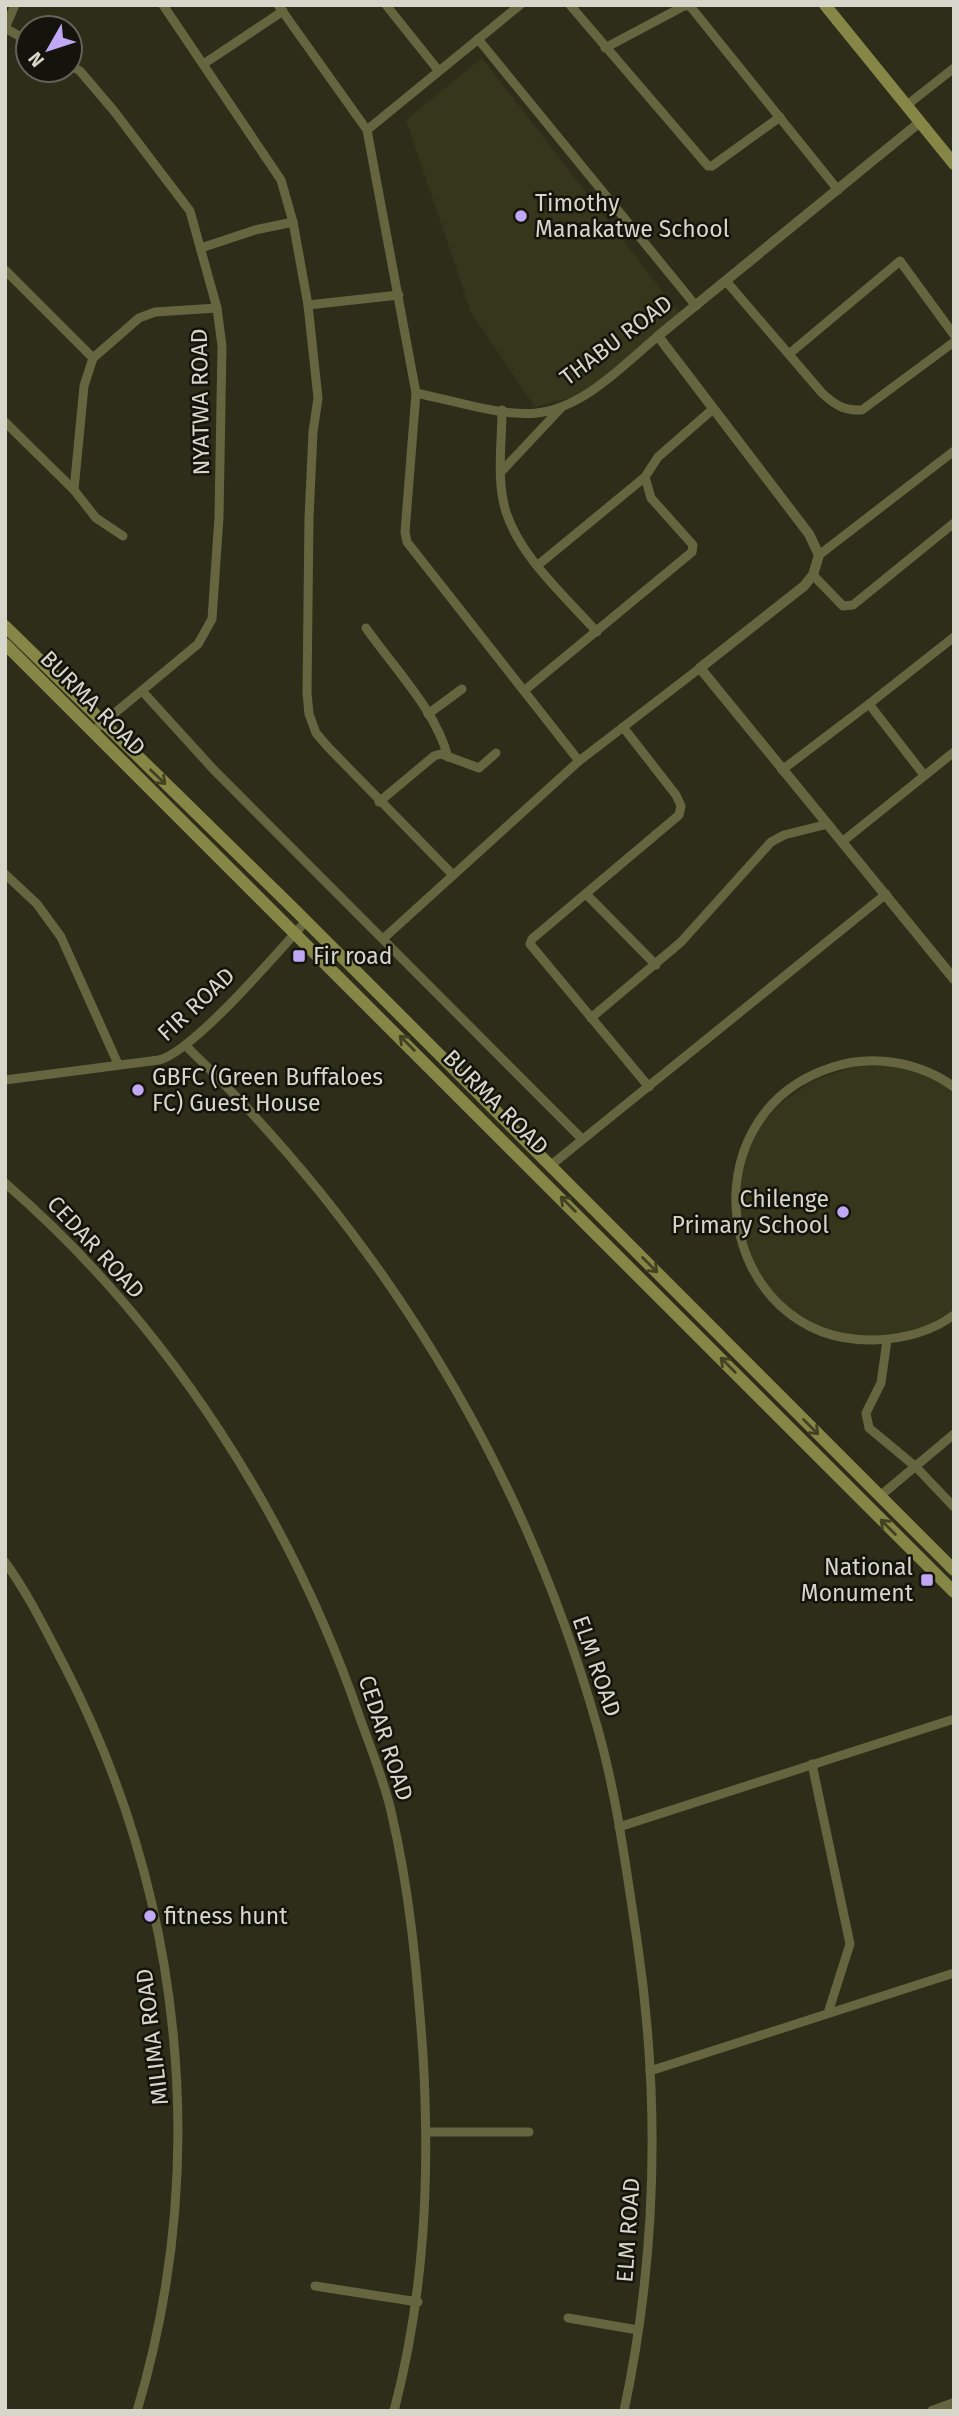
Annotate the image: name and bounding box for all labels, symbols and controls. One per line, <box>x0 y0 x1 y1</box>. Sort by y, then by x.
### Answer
north arrow <box>14 14 84 84</box>
text: N <box>23 47 49 72</box>
place label: Timothy Manakatwe School <box>535 189 730 243</box>
marker: Timothy Manakatwe School <box>513 208 529 224</box>
street label: THABU ROAD <box>554 289 678 391</box>
street label: NYATWA ROAD <box>185 328 215 476</box>
street label: BURMA ROAD <box>34 644 152 762</box>
one-way arrow <box>150 769 167 786</box>
place label: Fir road <box>313 942 393 970</box>
marker: Fir road <box>291 948 307 964</box>
street label: FIR ROAD <box>152 961 240 1047</box>
one-way arrow <box>398 1035 415 1052</box>
street label: BURMA ROAD <box>437 1043 555 1161</box>
place label: GBFC (Green Buffaloes FC) Guest House <box>152 1063 383 1117</box>
marker: GBFC (Green Buffaloes FC) Guest House <box>130 1082 146 1098</box>
place label: Chilenge Primary School <box>672 1185 829 1239</box>
street label: CEDAR ROAD <box>41 1190 151 1304</box>
one-way arrow <box>559 1195 576 1212</box>
marker: Chilenge Primary School <box>835 1204 851 1220</box>
one-way arrow <box>642 1257 659 1274</box>
one-way arrow <box>720 1357 737 1374</box>
one-way arrow <box>802 1418 819 1435</box>
one-way arrow <box>880 1518 897 1535</box>
place label: National Monument <box>801 1553 914 1607</box>
marker: National Monument <box>919 1572 935 1588</box>
street label: ELM ROAD <box>567 1612 627 1720</box>
street label: CEDAR ROAD <box>353 1672 419 1804</box>
place label: fitness hunt <box>164 1902 288 1930</box>
marker: fitness hunt <box>142 1908 158 1924</box>
street label: MILIMA ROAD <box>130 1967 174 2107</box>
street label: ELM ROAD <box>610 2177 646 2283</box>

